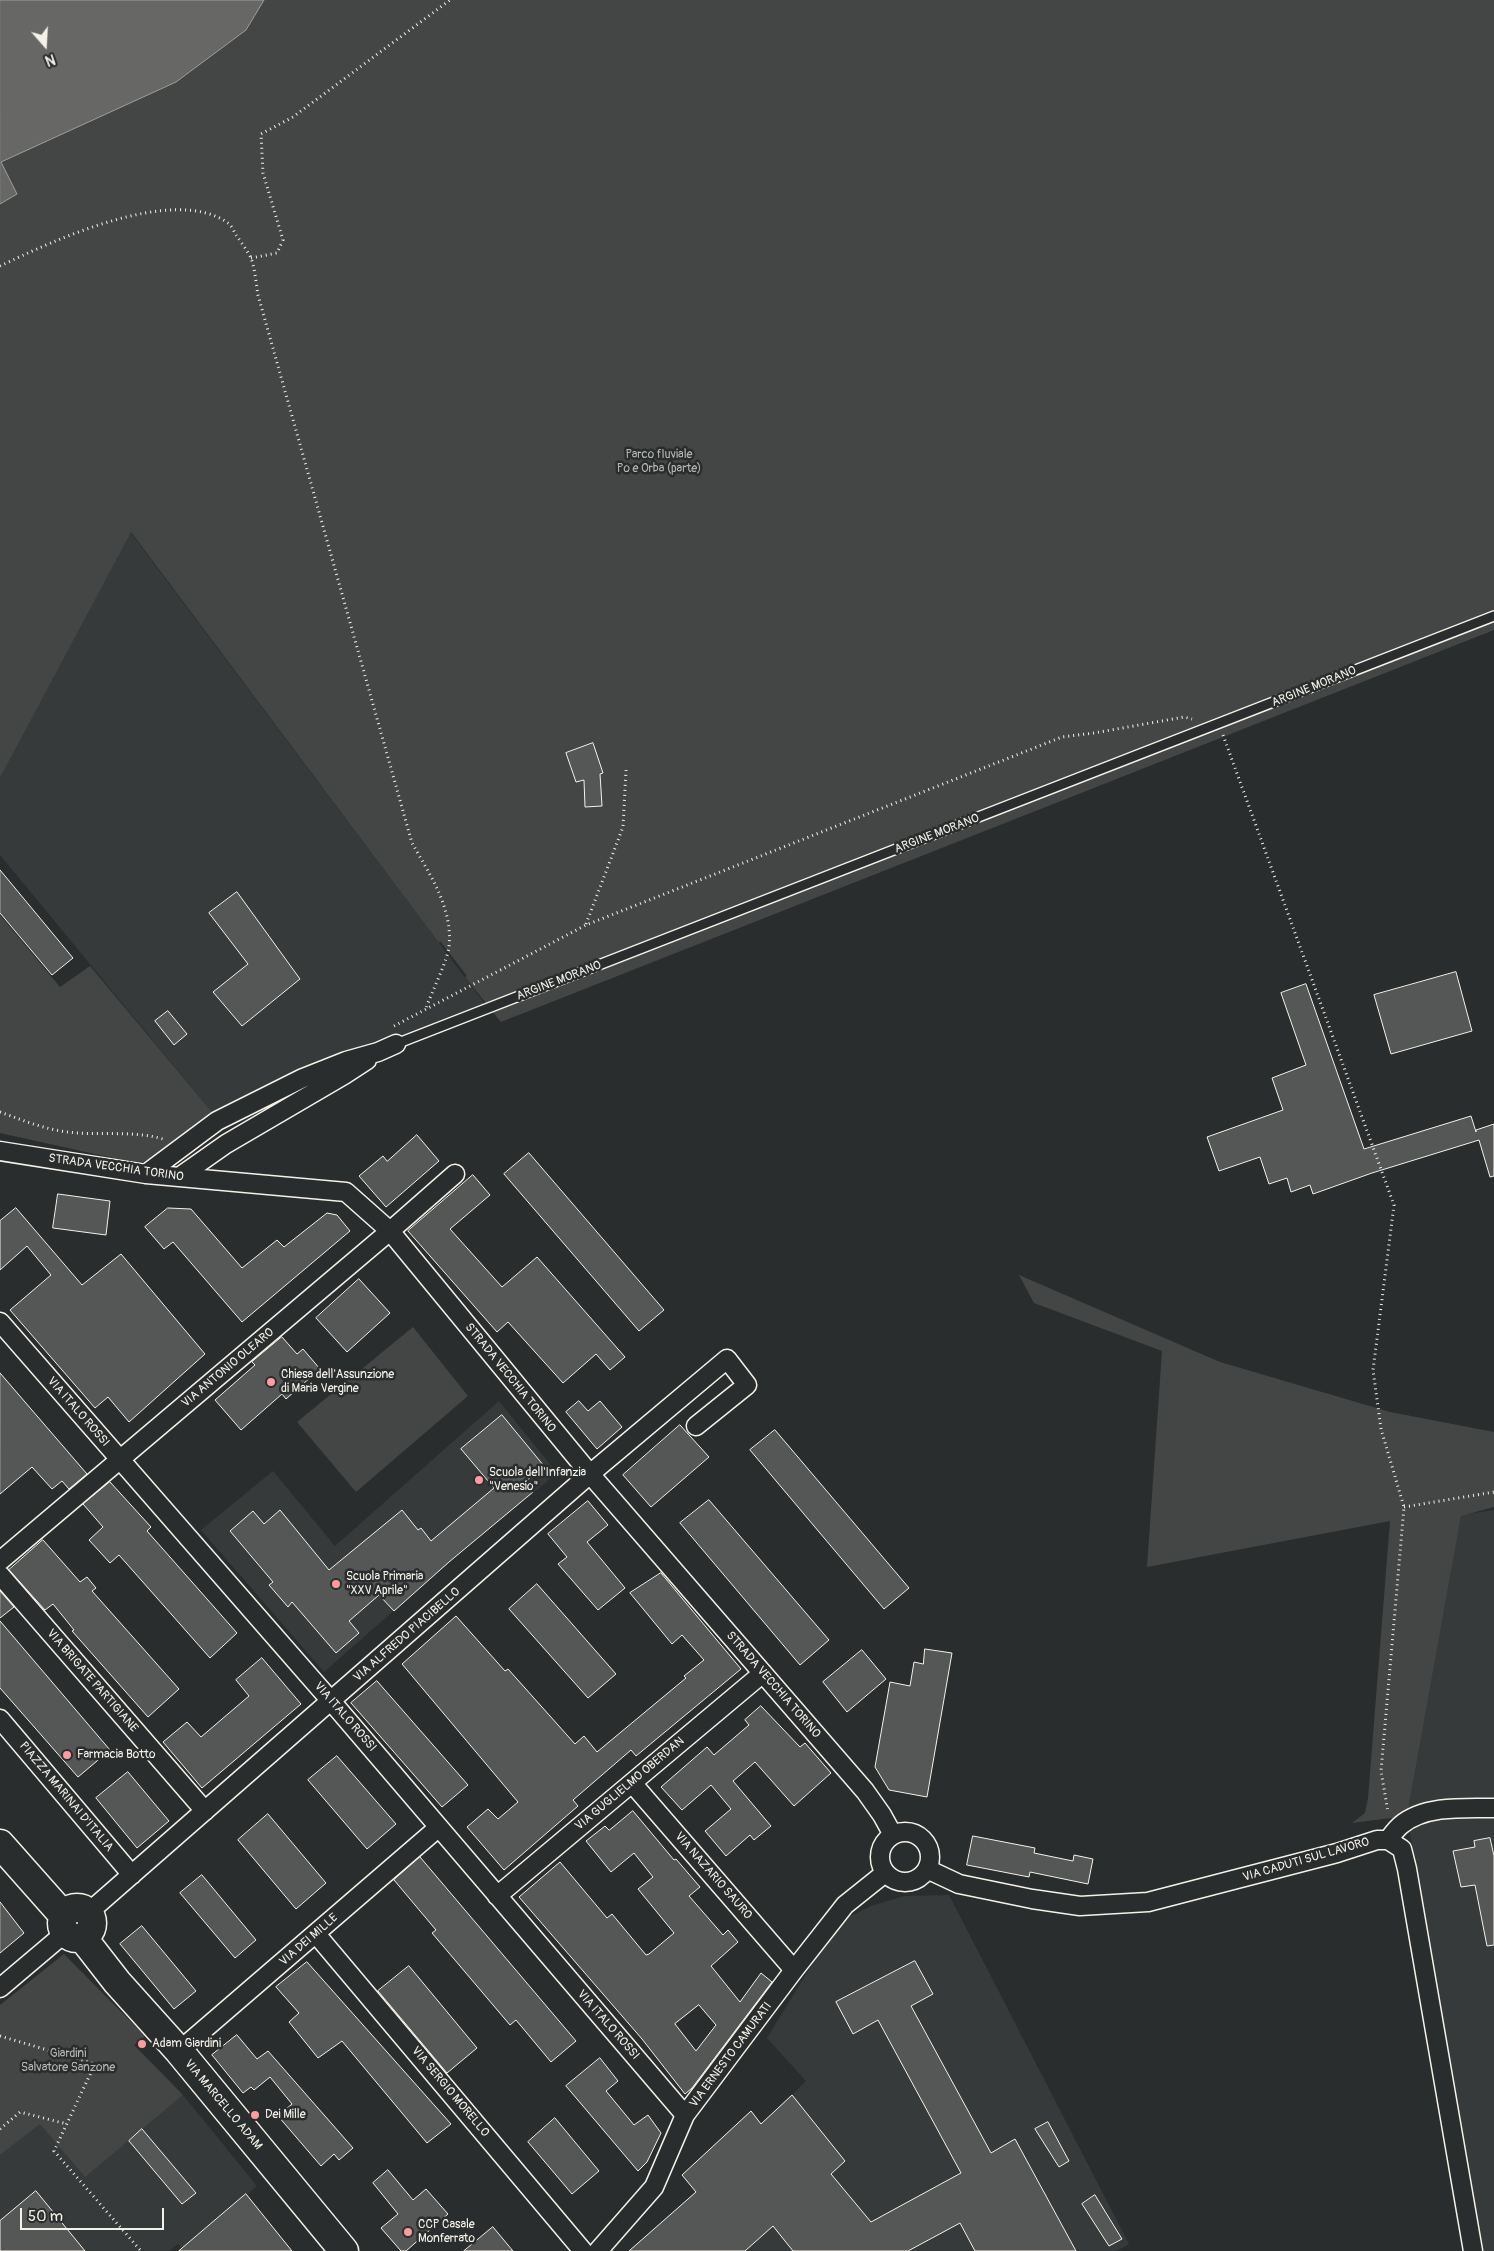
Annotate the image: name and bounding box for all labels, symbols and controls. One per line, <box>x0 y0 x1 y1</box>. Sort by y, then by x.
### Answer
north arrow <box>20 20 70 70</box>
text: N <box>43 50 57 69</box>
park label: Parco fluviale Po e Orba (parte) <box>617 448 701 476</box>
street label: ARGINE MORANO <box>1270 664 1358 710</box>
street label: ARGINE MORANO <box>893 811 981 857</box>
street label: ARGINE MORANO <box>515 958 603 1004</box>
street label: STRADA VECCHIA TORINO <box>48 1151 184 1185</box>
street label: STRADA VECCHIA TORINO <box>462 1321 558 1435</box>
street label: VIA ANTONIO OLEARO <box>179 1325 277 1411</box>
place label: Chiesa dell'Assunzione di Maria Vergine <box>281 1368 394 1396</box>
street label: VIA ITALO ROSSI <box>44 1374 112 1450</box>
marker: Chiesa dell'Assunzione di Maria Vergine <box>265 1376 277 1388</box>
place label: Scuola dell'Infanzia "Venesio" <box>489 1466 586 1494</box>
marker: Scuola dell'Infanzia "Venesio" <box>473 1474 485 1486</box>
place label: Scuola Primaria "XXV Aprile" <box>346 1570 423 1598</box>
marker: Scuola Primaria "XXV Aprile" <box>330 1578 342 1590</box>
street label: VIA ALFREDO PIACIBELLO <box>351 1585 463 1685</box>
street label: VIA BRIGATE PARTIGIANE <box>43 1626 141 1736</box>
street label: STRADA VECCHIA TORINO <box>723 1629 823 1741</box>
street label: VIA ITALO ROSSI <box>311 1679 379 1755</box>
street label: VIA GUGLIELMO OBERDAN <box>573 1734 687 1834</box>
street label: PIAZZA MARINAI D'ITALIA <box>16 1739 116 1855</box>
place label: Farmacia Botto <box>77 1748 155 1762</box>
marker: Farmacia Botto <box>61 1749 73 1761</box>
street label: VIA NAZARIO SAURO <box>671 1830 755 1922</box>
street label: VIA CADUTI SUL LAVORO <box>1241 1835 1371 1885</box>
street label: VIA DEI MILLE <box>277 1911 341 1969</box>
street label: VIA ITALO ROSSI <box>574 1987 642 2063</box>
street label: VIA ERNESTO CAMURATI <box>687 2000 775 2110</box>
place label: Adam Giardini <box>152 2037 221 2051</box>
marker: Adam Giardini <box>136 2038 148 2050</box>
street label: VIA SERGIO MORELLO <box>408 2044 492 2140</box>
park label: Giardini Salvatore Sanzone <box>21 2047 115 2075</box>
street label: VIA MARCELLO ADAM <box>181 2057 265 2153</box>
place label: Dei Mille <box>265 2108 306 2122</box>
marker: Dei Mille <box>249 2109 261 2121</box>
scale bar <box>22 2198 166 2230</box>
text: 50 m <box>28 2207 63 2226</box>
place label: CCP Casale Monferrato <box>418 2218 475 2246</box>
marker: CCP Casale Monferrato <box>402 2226 414 2238</box>

